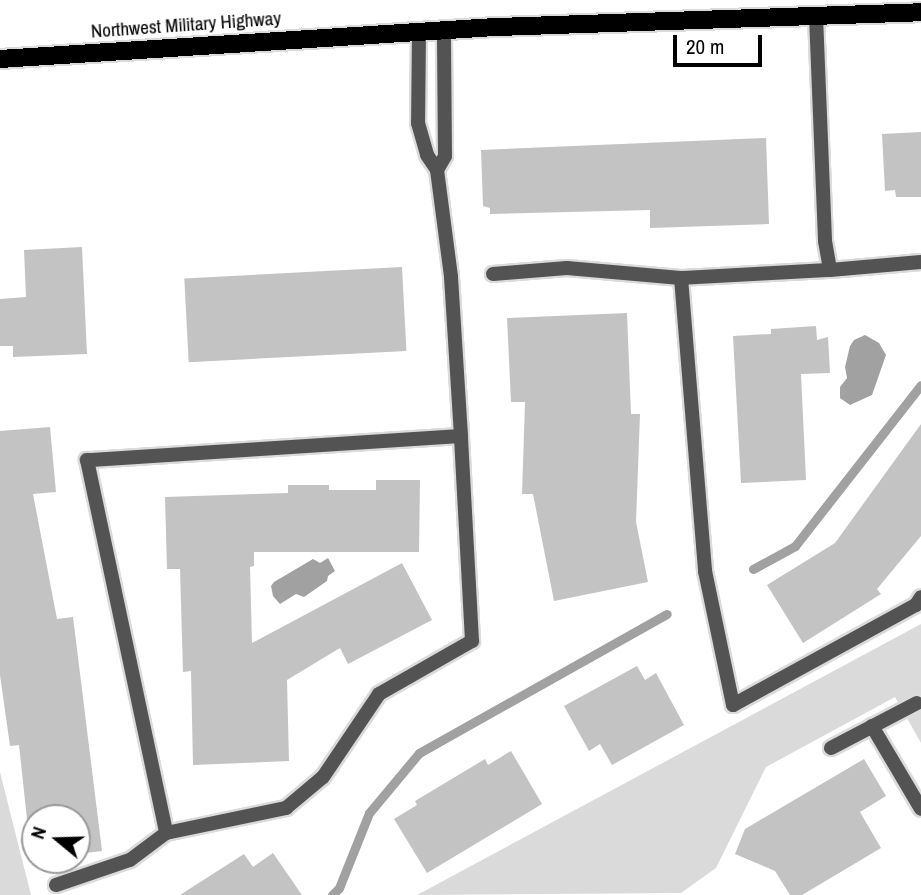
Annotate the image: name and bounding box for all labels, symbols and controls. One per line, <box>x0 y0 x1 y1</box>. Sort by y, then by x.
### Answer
street label: Northwest Military Highway <box>90 7 282 43</box>
scale bar <box>676 21 765 65</box>
text: 20 m <box>686 32 724 61</box>
north arrow <box>21 804 91 874</box>
text: N <box>24 823 52 842</box>

